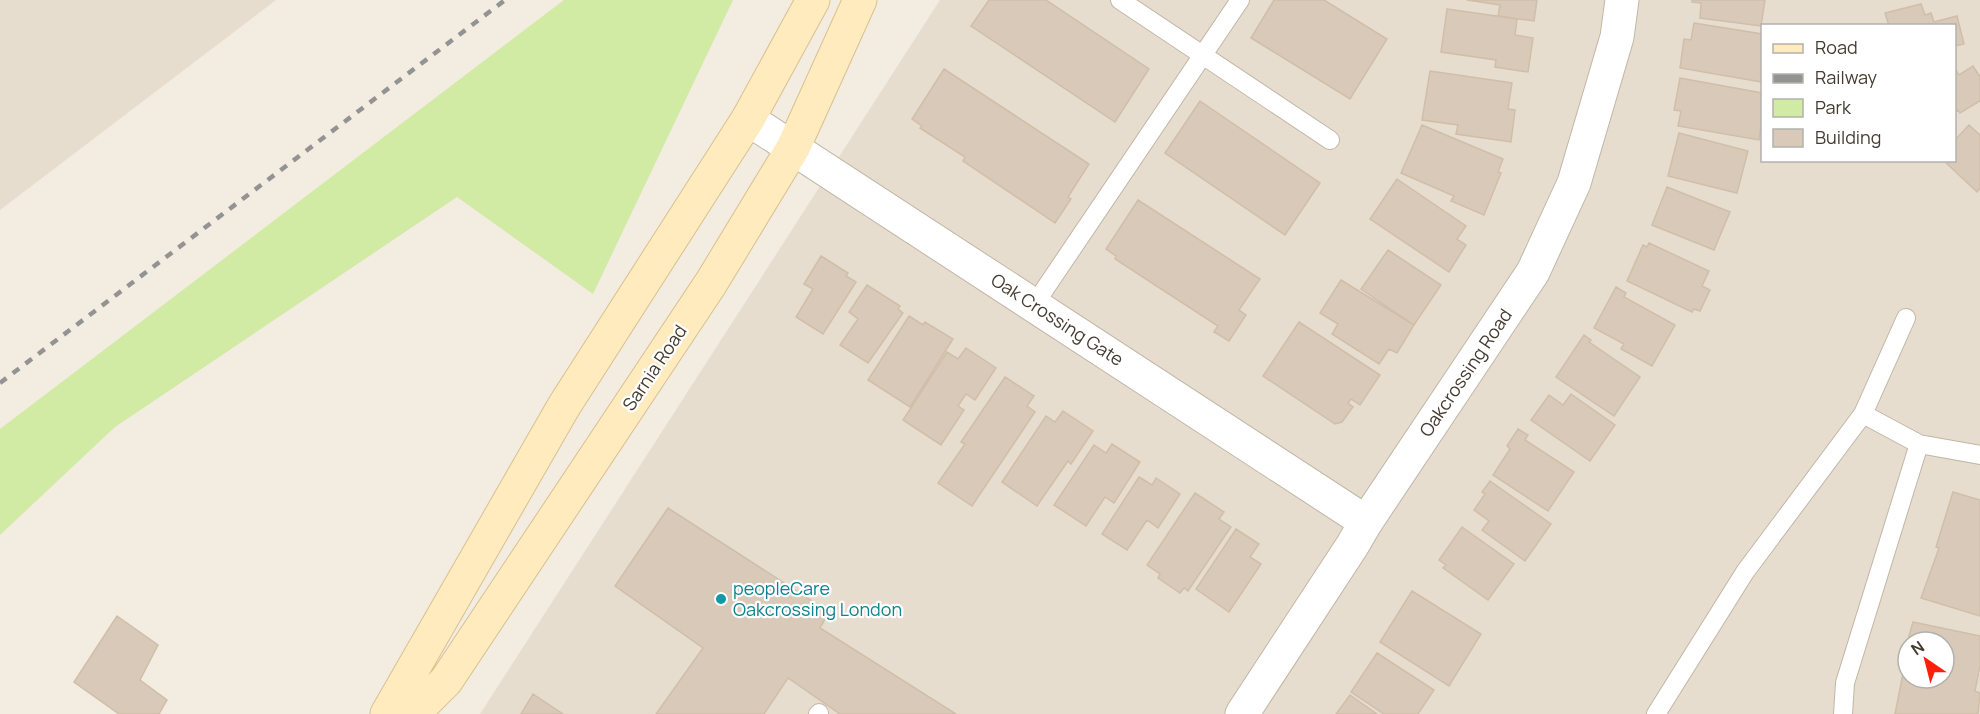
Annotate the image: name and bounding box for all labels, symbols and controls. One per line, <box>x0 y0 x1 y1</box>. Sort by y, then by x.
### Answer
legend <box>1761 24 1956 162</box>
text: Road <box>1815 35 1858 59</box>
text: Railway <box>1815 65 1877 89</box>
text: Park <box>1815 95 1852 119</box>
text: Building <box>1815 125 1881 149</box>
street label: Oak Crossing Gate <box>987 267 1128 371</box>
street label: Oakcrossing Road <box>1413 304 1517 441</box>
street label: Sarnia Road <box>617 320 692 415</box>
place label: peopleCare Oakcrossing London <box>733 576 902 621</box>
marker: peopleCare Oakcrossing London <box>714 592 728 606</box>
north arrow <box>1896 630 1956 690</box>
text: N <box>1906 635 1928 660</box>

